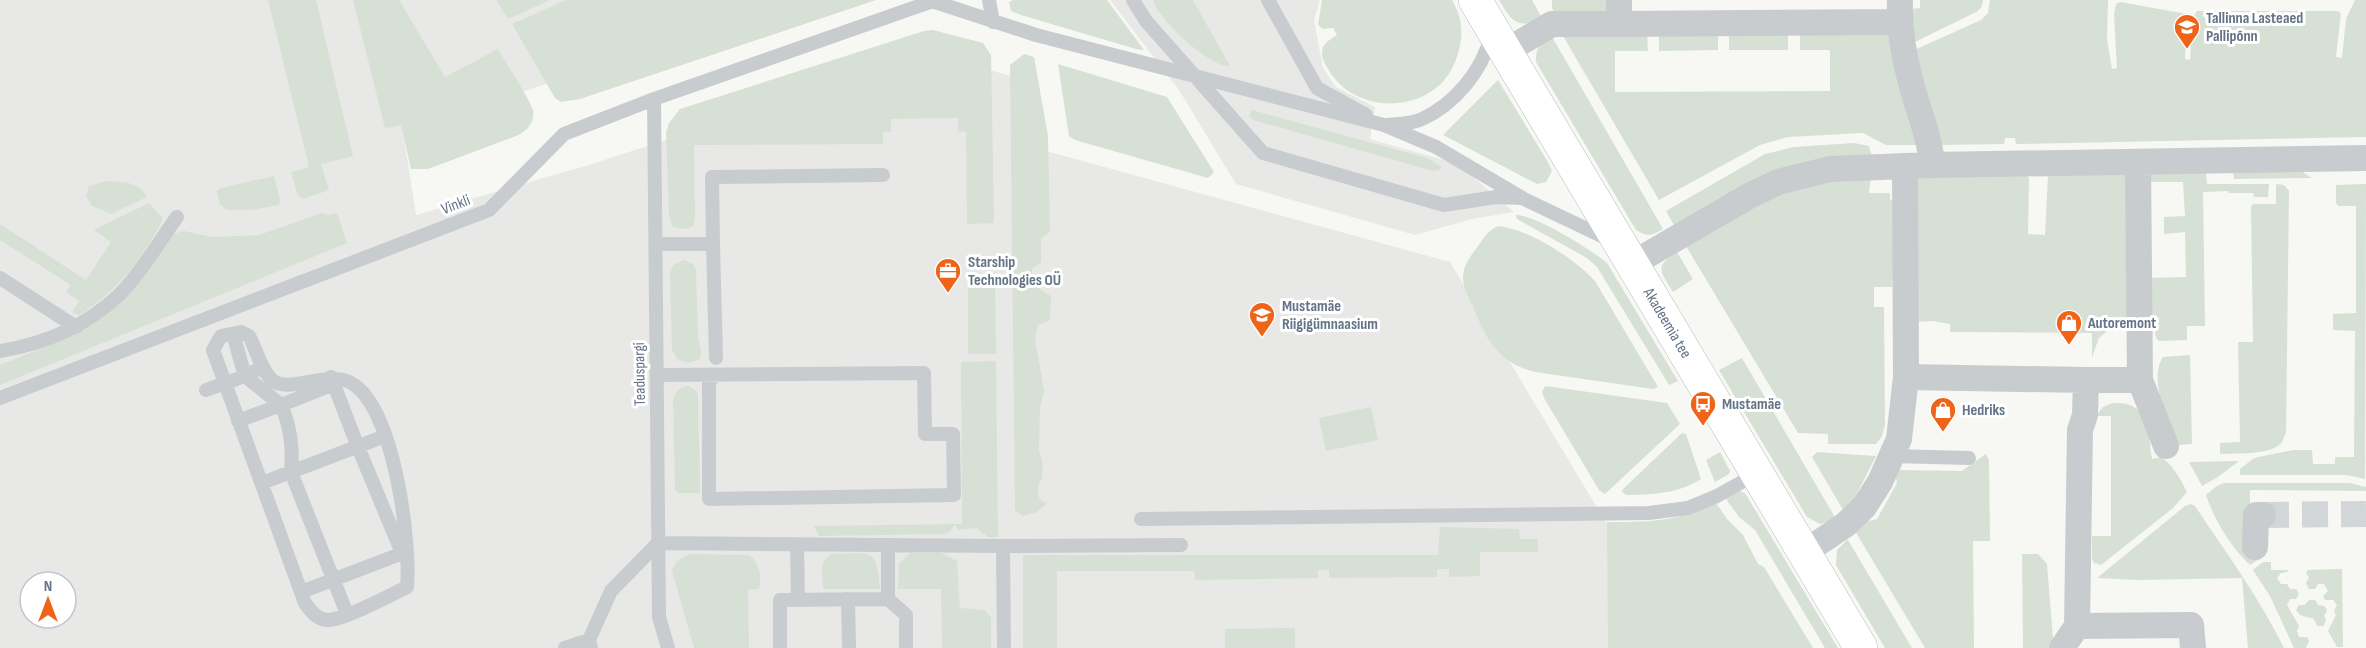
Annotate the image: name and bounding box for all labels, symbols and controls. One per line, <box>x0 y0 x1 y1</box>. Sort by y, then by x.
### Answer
place label: Tallinna Lasteaed Pallipõnn <box>2206 9 2303 46</box>
school or university icon: Tallinna Lasteaed Pallipõnn <box>2172 12 2202 50</box>
street label: Vinkli <box>439 191 473 219</box>
place label: Starship Technologies OÜ <box>968 253 1061 290</box>
office icon: Starship Technologies OÜ <box>933 256 963 294</box>
street label: Akadeemia tee <box>1639 284 1696 362</box>
place label: Mustamäe Riigigümnaasium <box>1282 297 1378 334</box>
school or university icon: Mustamäe Riigigümnaasium <box>1247 300 1277 338</box>
shop icon: Autoremont <box>2054 308 2084 346</box>
place label: Autoremont <box>2087 314 2156 333</box>
street label: Teaduspargi <box>630 342 650 406</box>
bus stop icon: Mustamäe <box>1688 389 1718 427</box>
place label: Mustamäe <box>1722 395 1781 414</box>
shop icon: Hedriks <box>1928 395 1958 433</box>
place label: Hedriks <box>1962 401 2005 420</box>
north arrow <box>18 570 78 630</box>
text: N <box>44 577 52 596</box>

